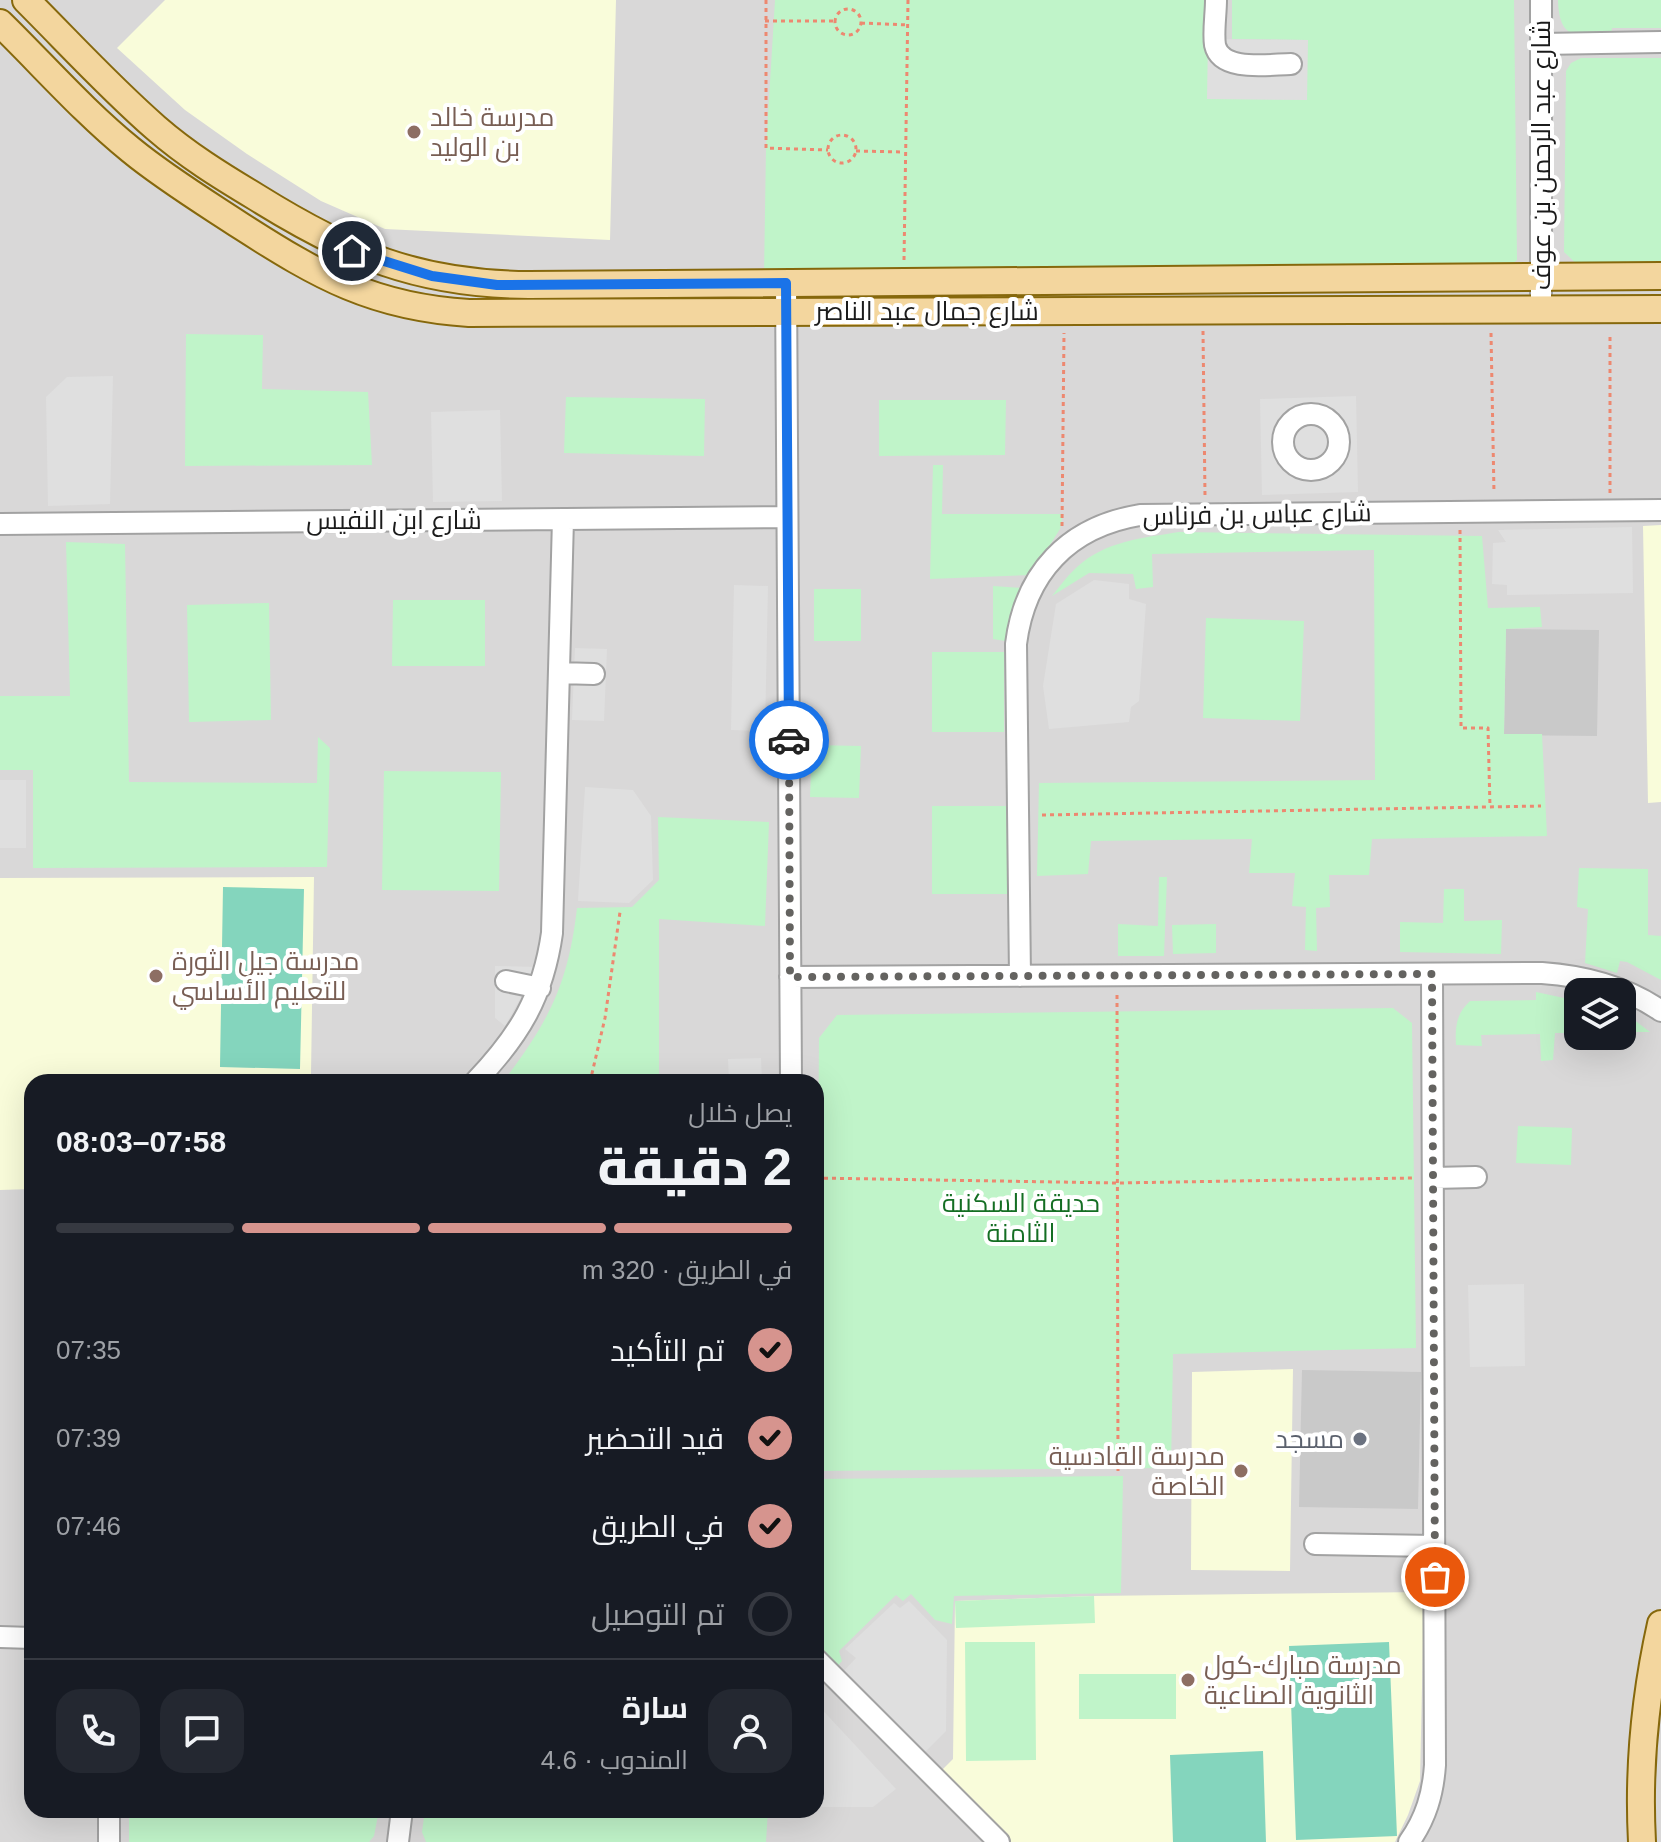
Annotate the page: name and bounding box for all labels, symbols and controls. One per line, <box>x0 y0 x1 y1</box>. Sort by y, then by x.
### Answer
street label: شارع عبد الرحمن بن عوف <box>1526 20 1558 290</box>
place label: مدرسة خالد بن الوليد <box>430 102 554 163</box>
marker: مدرسة خالد بن الوليد <box>405 123 423 141</box>
pin <box>318 217 386 285</box>
icon: home <box>330 229 374 273</box>
street label: شارع جمال عبد الناصر <box>813 296 1039 328</box>
street label: شارع عباس بن فرناس <box>1142 497 1372 533</box>
street label: شارع ابن النفيس <box>306 505 482 537</box>
courier <box>749 700 829 780</box>
icon: car <box>767 718 811 762</box>
place label: مدرسة جيل الثورة للتعليم الأساسي <box>172 946 360 1010</box>
marker: مدرسة جيل الثورة للتعليم الأساسي <box>147 967 165 985</box>
map controls <box>1564 978 1636 1050</box>
button: layers <box>1564 978 1636 1050</box>
text: يصل خلال <box>688 1098 792 1128</box>
text: 07:58–08:03 <box>56 1125 226 1158</box>
text: 2 دقيقة <box>598 1138 792 1196</box>
park label: حديقة السكنية الثامنة <box>942 1188 1100 1248</box>
text: في الطريق · 320 m <box>582 1255 792 1285</box>
icon: check <box>748 1328 792 1372</box>
text: تم التأكيد <box>610 1334 724 1367</box>
text: 07:35 <box>56 1335 121 1365</box>
icon: check <box>748 1416 792 1460</box>
text: قيد التحضير <box>586 1422 724 1455</box>
text: 07:39 <box>56 1423 121 1453</box>
place label: مسجد <box>1275 1424 1344 1454</box>
marker: مسجد <box>1351 1430 1369 1448</box>
place label: مدرسة القادسية الخاصة <box>1049 1441 1225 1501</box>
marker: مدرسة القادسية الخاصة <box>1232 1462 1250 1480</box>
icon: check <box>748 1504 792 1548</box>
text: في الطريق <box>592 1510 724 1543</box>
text: 07:46 <box>56 1511 121 1541</box>
pin <box>1401 1543 1469 1611</box>
icon: bag <box>1413 1555 1457 1599</box>
text: تم التوصيل <box>591 1598 724 1631</box>
place label: مدرسة مبارك-كول الثانوية الصناعية <box>1204 1650 1402 1710</box>
marker: مدرسة مبارك-كول الثانوية الصناعية <box>1179 1671 1197 1689</box>
button: phone <box>56 1689 140 1773</box>
button: chat <box>160 1689 244 1773</box>
button: person <box>708 1689 792 1773</box>
text: سارة <box>622 1691 688 1724</box>
text: المندوب · 4.6 <box>541 1745 688 1775</box>

